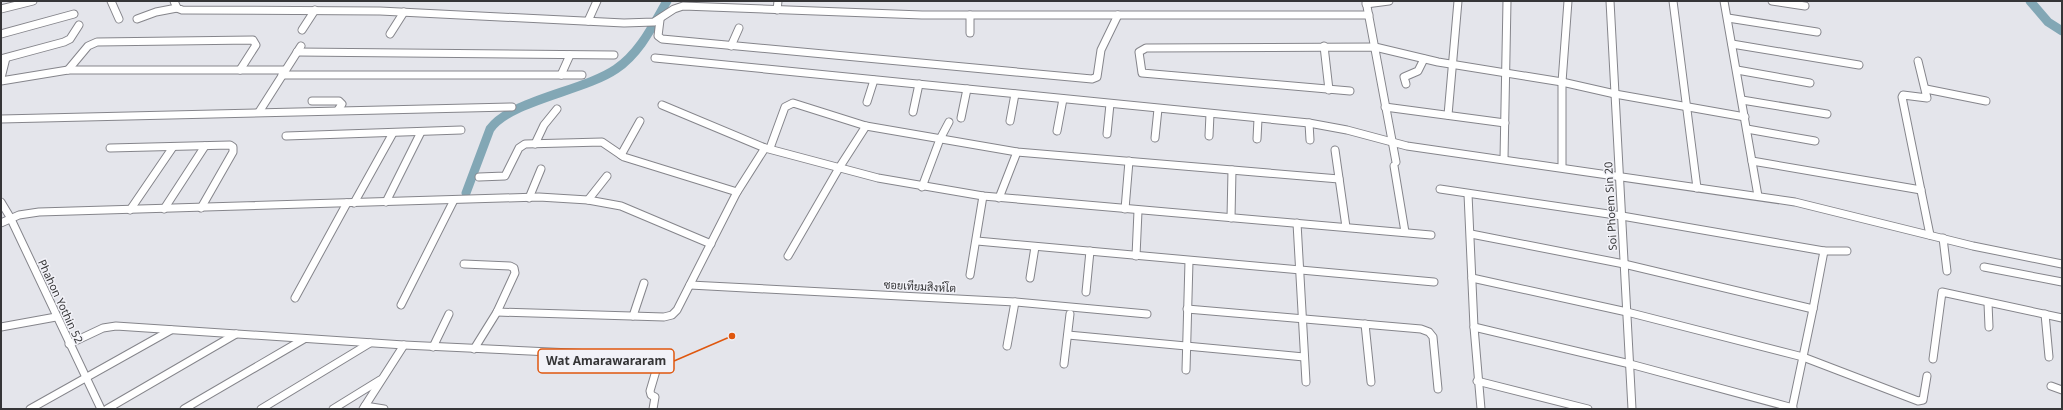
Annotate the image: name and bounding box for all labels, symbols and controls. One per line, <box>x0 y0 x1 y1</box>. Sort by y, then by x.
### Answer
street label: Soi Phoem Sin 20 <box>1600 161 1620 251</box>
street label: Phahon Yothin 52 <box>35 257 87 345</box>
street label: ซอยเทียมสิงห์โต <box>883 277 957 295</box>
callout: Wat Amarawararam <box>538 349 674 373</box>
text: Wat Amarawararam <box>546 352 666 369</box>

